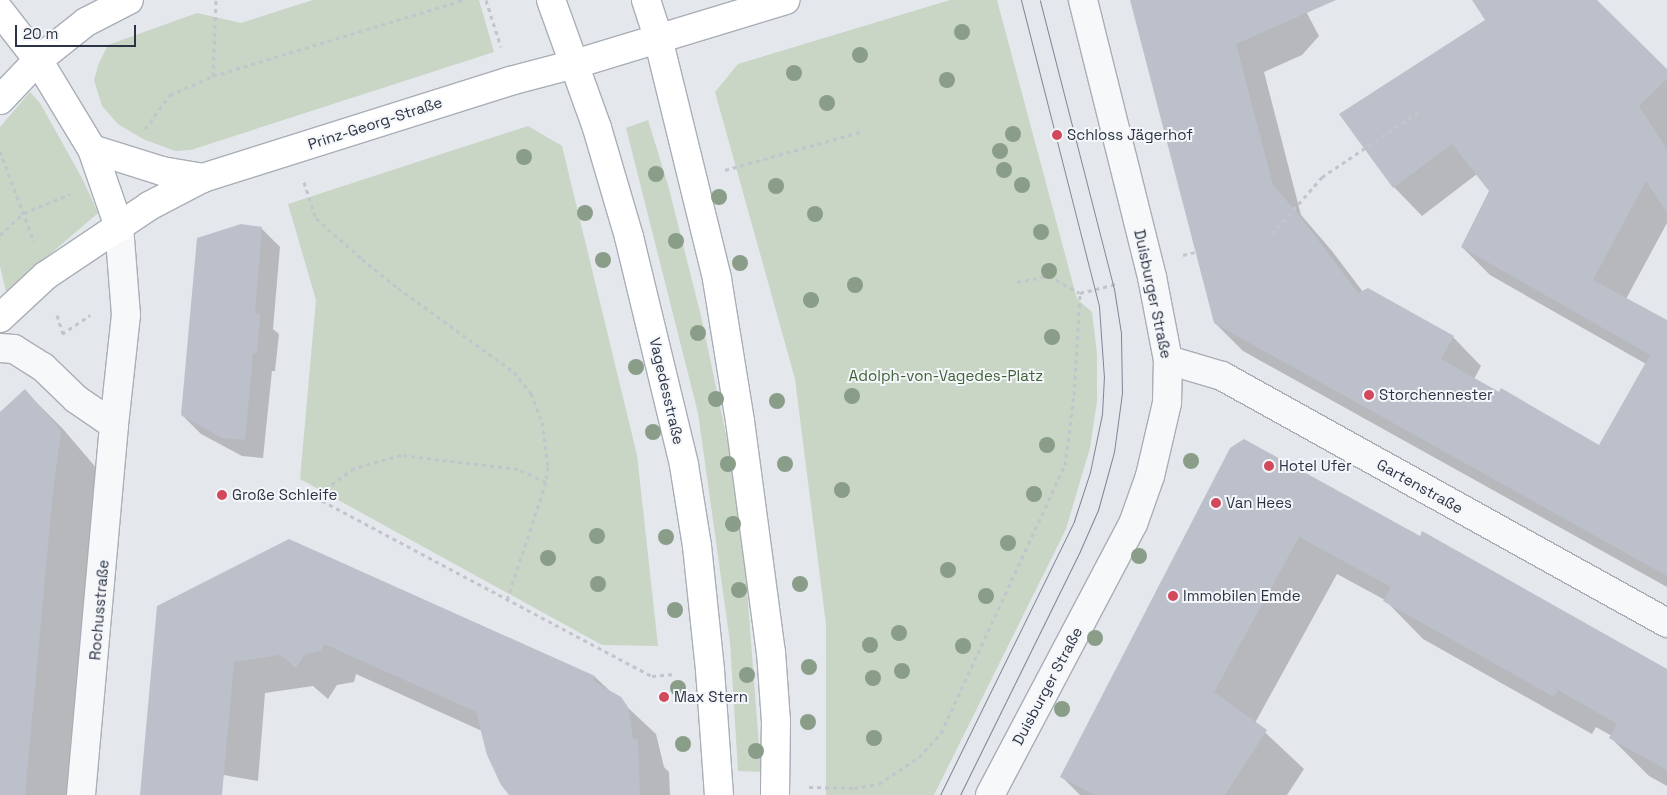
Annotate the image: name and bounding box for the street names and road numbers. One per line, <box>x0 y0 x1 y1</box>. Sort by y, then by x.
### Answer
street label: Prinz-Georg-Straße <box>306 93 444 153</box>
street label: Duisburger Straße <box>1131 228 1175 360</box>
street label: Vagedesstraße <box>646 336 688 446</box>
street label: Gartenstraße <box>1374 455 1466 517</box>
street label: Rochusstraße <box>86 559 112 661</box>
street label: Duisburger Straße <box>1008 624 1086 748</box>

